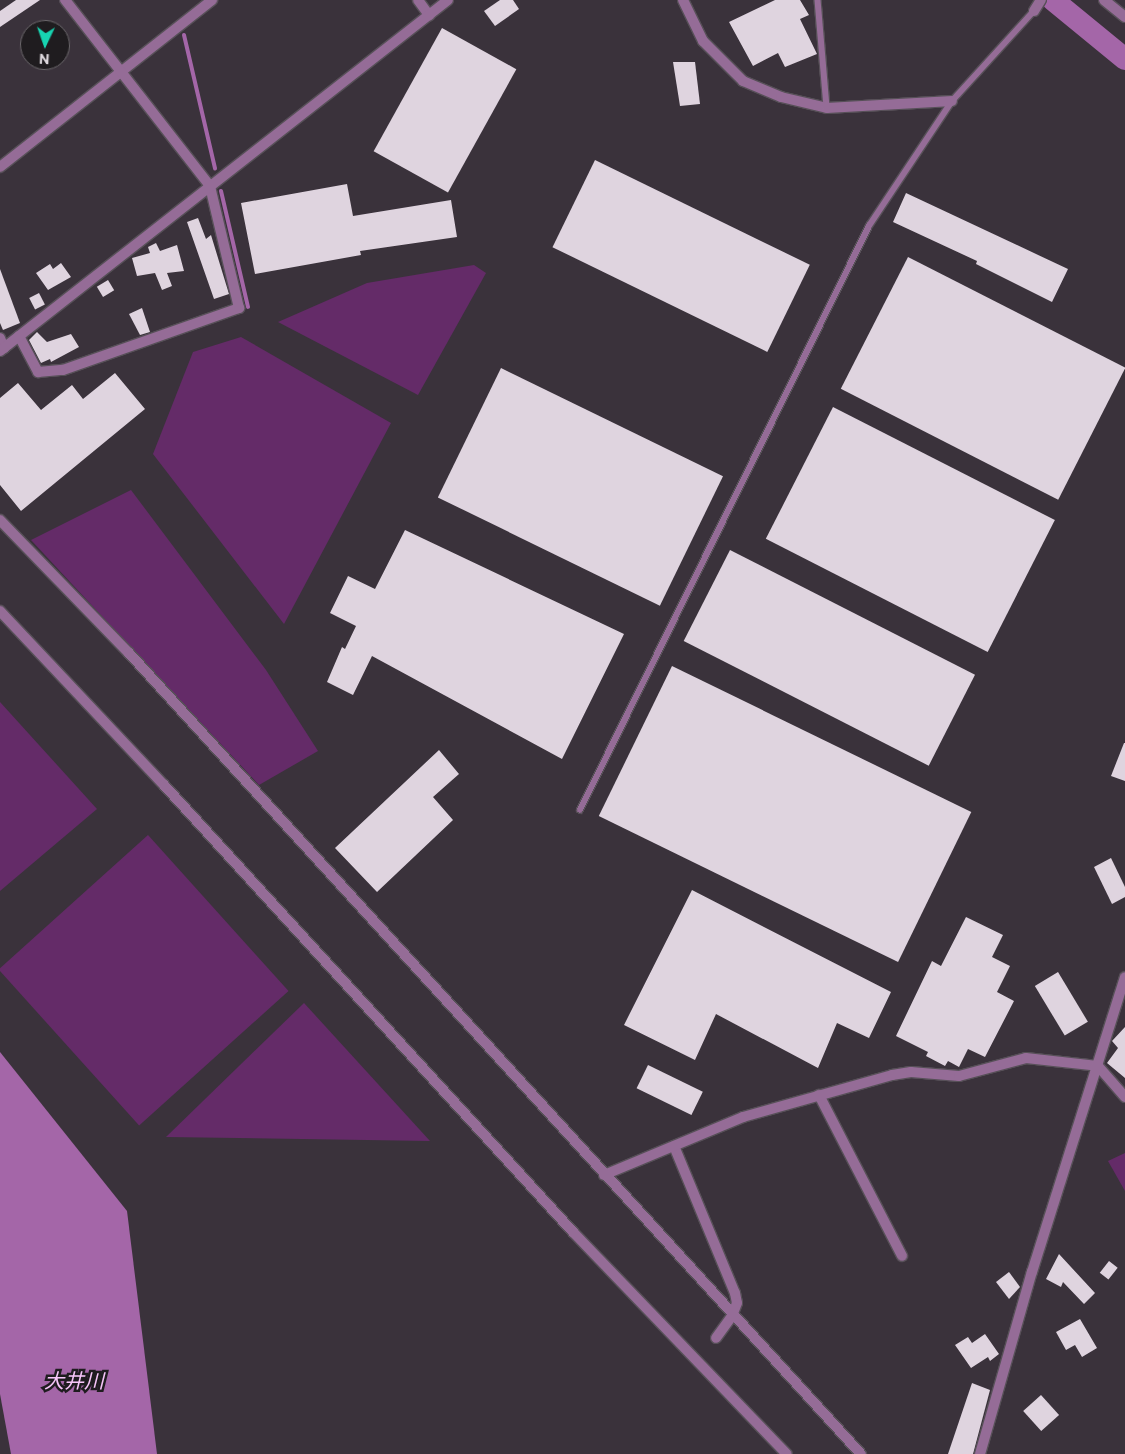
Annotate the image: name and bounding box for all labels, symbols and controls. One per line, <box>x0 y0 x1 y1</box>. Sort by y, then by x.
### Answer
north arrow <box>20 20 70 70</box>
text: N <box>39 51 50 68</box>
water label: 大井川 <box>44 1368 104 1392</box>

